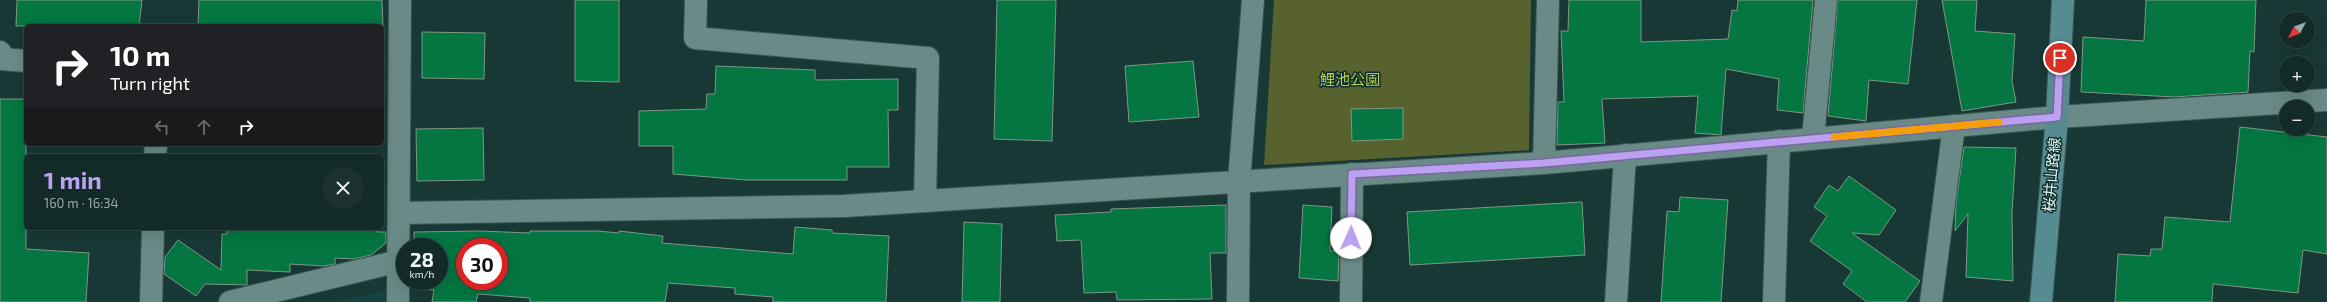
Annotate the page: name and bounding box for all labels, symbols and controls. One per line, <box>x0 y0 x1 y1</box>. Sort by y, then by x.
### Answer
north arrow <box>2279 12 2315 48</box>
map controls <box>2279 12 2315 136</box>
text: 10 m <box>110 38 170 72</box>
icon: right <box>44 40 96 92</box>
pin <box>2043 41 2077 75</box>
icon: arrive <box>2049 47 2071 69</box>
button: + <box>2279 56 2315 92</box>
park label: 鯉池公園 <box>1320 70 1380 88</box>
text: Turn right <box>110 72 190 94</box>
button: − <box>2279 100 2315 136</box>
icon: left <box>151 116 173 138</box>
icon: ahead <box>193 116 215 138</box>
icon: right <box>235 116 257 138</box>
street label: 桜井山路線 <box>2039 137 2063 213</box>
text: 1 min <box>44 165 102 194</box>
button: close <box>322 167 364 209</box>
text: 160 m · 16:34 <box>44 195 119 211</box>
position arrow <box>1330 217 1372 259</box>
speed limit sign: 30 <box>456 238 508 290</box>
text: 28 <box>410 247 434 271</box>
text: km/h <box>410 268 434 280</box>

